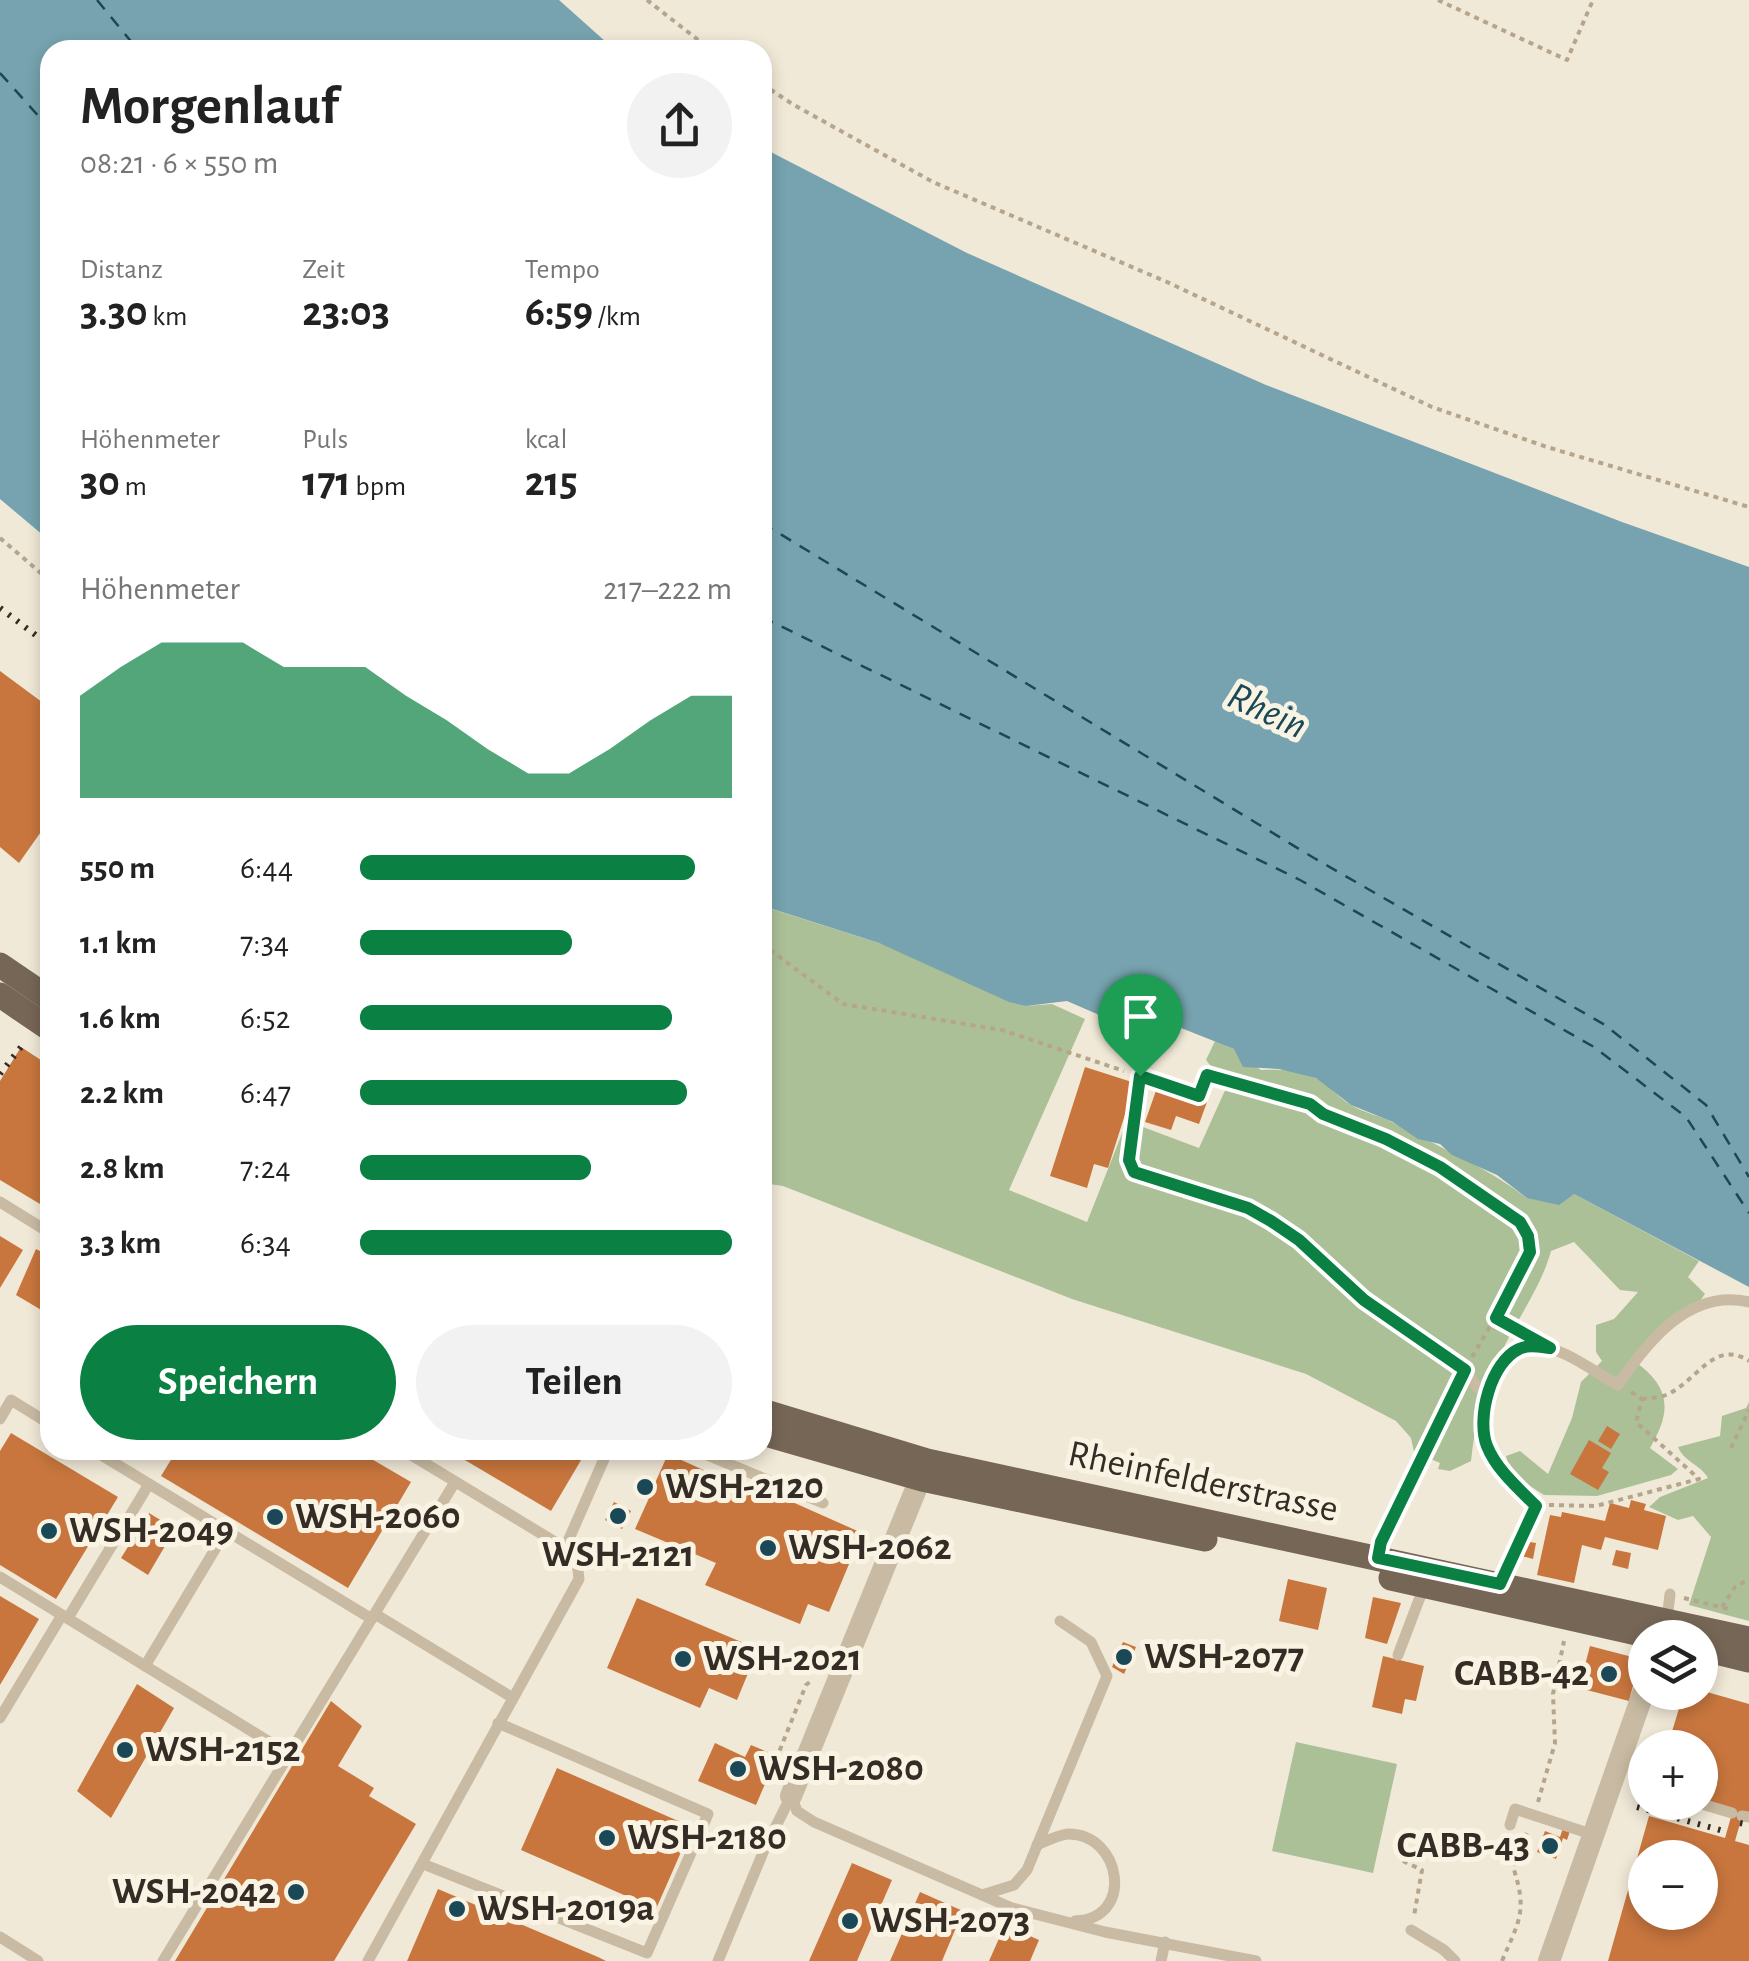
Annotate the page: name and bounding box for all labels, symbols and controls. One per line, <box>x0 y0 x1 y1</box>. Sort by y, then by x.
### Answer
button: share <box>627 73 732 178</box>
text: Morgenlauf <box>80 79 338 134</box>
text: 08:21 · 6 × 550 m <box>80 147 278 179</box>
text: Distanz <box>80 256 163 284</box>
text: Zeit <box>302 256 345 284</box>
text: Tempo <box>525 256 600 284</box>
text: 3.30 <box>80 291 148 333</box>
text: 23:03 <box>302 291 390 333</box>
text: 6:59 <box>525 291 593 333</box>
text: km <box>148 303 188 331</box>
text: /km <box>593 303 641 331</box>
text: Höhenmeter <box>80 426 220 454</box>
text: Puls <box>302 426 348 454</box>
text: kcal <box>525 426 567 454</box>
text: 30 <box>80 461 120 503</box>
text: 171 <box>302 461 351 503</box>
text: 215 <box>525 461 578 503</box>
text: m <box>120 473 147 501</box>
text: bpm <box>351 473 406 501</box>
text: Höhenmeter <box>80 573 240 605</box>
text: 217–222 m <box>603 573 732 605</box>
water label: Rhein <box>1221 676 1313 746</box>
text: 550 m <box>80 852 155 884</box>
text: 6:44 <box>240 852 293 884</box>
text: 1.1 km <box>80 927 157 959</box>
text: 7:34 <box>240 927 289 959</box>
pin <box>1098 974 1183 1077</box>
icon: arrive <box>1113 989 1168 1044</box>
text: 1.6 km <box>80 1002 161 1034</box>
text: 6:52 <box>240 1002 290 1034</box>
text: 2.2 km <box>80 1077 164 1109</box>
text: 6:47 <box>240 1077 291 1109</box>
text: 2.8 km <box>80 1152 165 1184</box>
text: 7:24 <box>240 1152 291 1184</box>
text: 3.3 km <box>80 1227 161 1259</box>
text: 6:34 <box>240 1227 291 1259</box>
button: Speichern <box>80 1325 396 1440</box>
button: Teilen <box>416 1325 732 1440</box>
street label: Rheinfelderstrasse <box>1065 1435 1341 1529</box>
place label: WSH-2120 <box>665 1468 824 1506</box>
marker: WSH-2120 <box>634 1476 656 1498</box>
place label: WSH-2060 <box>295 1498 460 1536</box>
marker: WSH-2121 <box>607 1505 629 1527</box>
marker: WSH-2060 <box>264 1506 286 1528</box>
place label: WSH-2049 <box>69 1512 234 1550</box>
marker: WSH-2049 <box>38 1520 60 1542</box>
place label: WSH-2062 <box>788 1529 952 1567</box>
place label: WSH-2121 <box>542 1536 694 1574</box>
marker: WSH-2062 <box>757 1537 779 1559</box>
map controls <box>1628 1620 1718 1930</box>
button: layers <box>1628 1620 1718 1710</box>
place label: WSH-2077 <box>1144 1638 1304 1676</box>
place label: WSH-2021 <box>703 1640 862 1678</box>
marker: WSH-2077 <box>1113 1646 1135 1668</box>
marker: WSH-2021 <box>672 1648 694 1670</box>
place label: CABB-42 <box>1454 1655 1589 1693</box>
marker: CABB-42 <box>1598 1663 1620 1685</box>
button: + <box>1628 1730 1718 1820</box>
place label: WSH-2152 <box>145 1731 301 1769</box>
marker: WSH-2152 <box>114 1739 136 1761</box>
place label: WSH-2080 <box>758 1750 924 1788</box>
marker: WSH-2080 <box>727 1758 749 1780</box>
place label: WSH-2180 <box>627 1819 787 1857</box>
marker: WSH-2180 <box>596 1827 618 1849</box>
place label: CABB-43 <box>1397 1827 1530 1865</box>
marker: CABB-43 <box>1539 1835 1561 1857</box>
button: − <box>1628 1840 1718 1930</box>
place label: WSH-2042 <box>112 1873 276 1911</box>
marker: WSH-2042 <box>285 1881 307 1903</box>
place label: WSH-2019a <box>477 1890 655 1928</box>
marker: WSH-2019a <box>446 1898 468 1920</box>
place label: WSH-2073 <box>870 1902 1030 1940</box>
marker: WSH-2073 <box>839 1910 861 1932</box>

